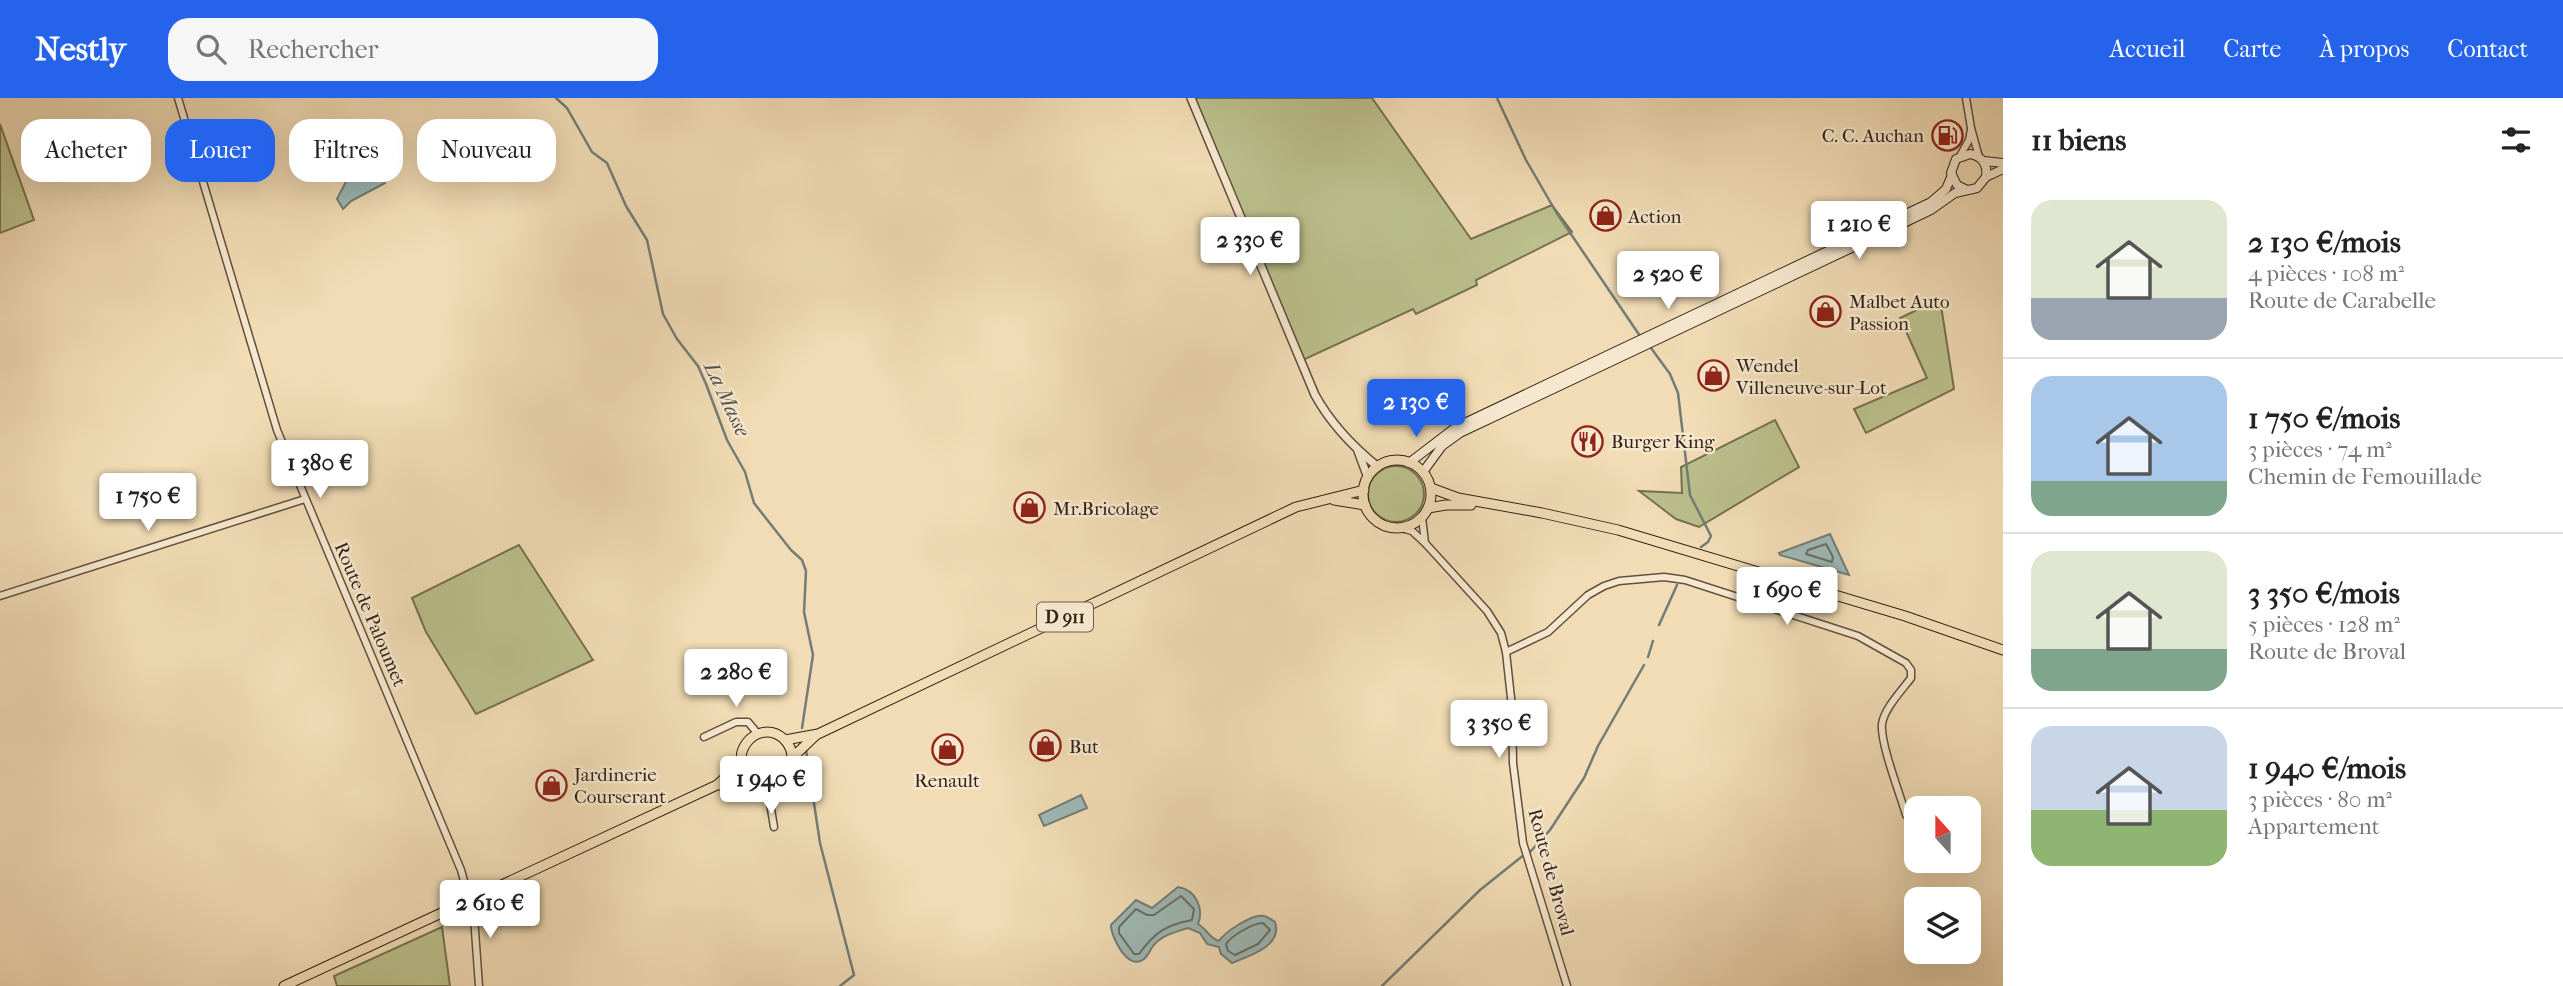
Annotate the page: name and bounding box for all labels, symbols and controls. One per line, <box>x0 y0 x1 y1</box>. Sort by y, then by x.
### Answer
search box <box>168 18 658 81</box>
text: Nestly <box>35 30 126 69</box>
icon: search <box>192 30 230 68</box>
text: Rechercher <box>248 34 379 65</box>
text: Accueil <box>2110 35 2185 63</box>
text: Carte <box>2223 35 2281 63</box>
text: À propos <box>2319 35 2409 63</box>
text: Contact <box>2447 35 2528 63</box>
fuel station icon: C. C. Auchan <box>1930 118 1964 152</box>
chip: Acheter <box>21 119 151 182</box>
chip: Louer <box>165 119 275 182</box>
chip: Filtres <box>289 119 403 182</box>
chip: Nouveau <box>417 119 556 182</box>
icon: filters <box>2497 121 2535 159</box>
text: 11 biens <box>2031 123 2126 158</box>
place label: C. C. Auchan <box>1822 125 1924 147</box>
shop icon: Action <box>1588 199 1622 233</box>
pin: 1 210 € <box>1794 202 1924 261</box>
place label: Action <box>1627 206 1681 228</box>
text: 1 210 € <box>1827 210 1891 237</box>
pin: 2 330 € <box>1185 218 1315 277</box>
text: 2 130 €/mois <box>2248 225 2401 260</box>
text: 2 330 € <box>1217 226 1283 253</box>
icon: home <box>2087 228 2171 312</box>
pin: 2 520 € <box>1603 252 1733 311</box>
text: 2 520 € <box>1633 260 1703 287</box>
text: 4 pièces · 108 m² <box>2248 260 2404 287</box>
text: Route de Carabelle <box>2248 287 2436 314</box>
place label: Malbet Auto Passion <box>1849 291 1950 335</box>
shop icon: Malbet Auto Passion <box>1809 295 1843 329</box>
place label: Wendel Villeneuve-sur-Lot <box>1735 355 1887 399</box>
water label: La Masse <box>698 356 755 441</box>
shop icon: Wendel Villeneuve-sur-Lot <box>1696 359 1730 393</box>
pin: 2 130 € <box>1351 380 1481 439</box>
text: 2 130 € <box>1383 388 1449 415</box>
text: 1 750 €/mois <box>2248 401 2400 436</box>
icon: home <box>2087 404 2171 488</box>
restaurant icon: Burger King <box>1571 424 1605 458</box>
place label: Burger King <box>1611 431 1715 453</box>
text: 3 pièces · 74 m² <box>2248 436 2392 463</box>
pin: 1 380 € <box>255 440 385 500</box>
text: 1 380 € <box>287 449 353 476</box>
text: Chemin de Femouillade <box>2248 463 2482 490</box>
pin: 1 750 € <box>83 474 213 533</box>
text: 1 750 € <box>115 482 181 509</box>
shop icon: Mr.Bricolage <box>1013 491 1047 525</box>
place label: Mr.Bricolage <box>1053 498 1159 520</box>
street label: Route de Paloumet <box>330 539 411 690</box>
pin: 1 690 € <box>1722 568 1852 627</box>
text: 1 690 € <box>1753 576 1821 603</box>
text: 3 350 €/mois <box>2248 576 2400 611</box>
icon: home <box>2087 579 2171 663</box>
road number: D 911 <box>1037 602 1093 632</box>
text: 5 pièces · 128 m² <box>2248 611 2400 638</box>
text: Route de Broval <box>2248 638 2406 665</box>
pin: 2 280 € <box>671 650 801 709</box>
text: 2 280 € <box>700 658 772 685</box>
pin: 3 350 € <box>1434 700 1564 760</box>
text: 3 350 € <box>1467 709 1531 736</box>
shop icon: But <box>1029 729 1063 763</box>
shop icon: Renault <box>930 732 964 766</box>
place label: But <box>1069 736 1099 758</box>
text: 1 940 €/mois <box>2248 751 2406 786</box>
icon: home <box>2087 754 2171 838</box>
pin: 1 940 € <box>706 756 836 816</box>
place label: Jardinerie Courserant <box>572 764 666 808</box>
text: 1 940 € <box>736 765 806 792</box>
shop icon: Jardinerie Courserant <box>534 768 568 802</box>
place label: Renault <box>914 770 980 792</box>
text: 3 pièces · 80 m² <box>2248 786 2392 813</box>
north arrow <box>1904 796 1981 873</box>
map controls <box>1904 796 1981 964</box>
street label: Route de Broval <box>1523 806 1579 938</box>
text: Appartement <box>2248 813 2380 840</box>
pin: 2 610 € <box>425 880 555 940</box>
button: layers <box>1904 887 1981 964</box>
text: 2 610 € <box>456 889 524 916</box>

